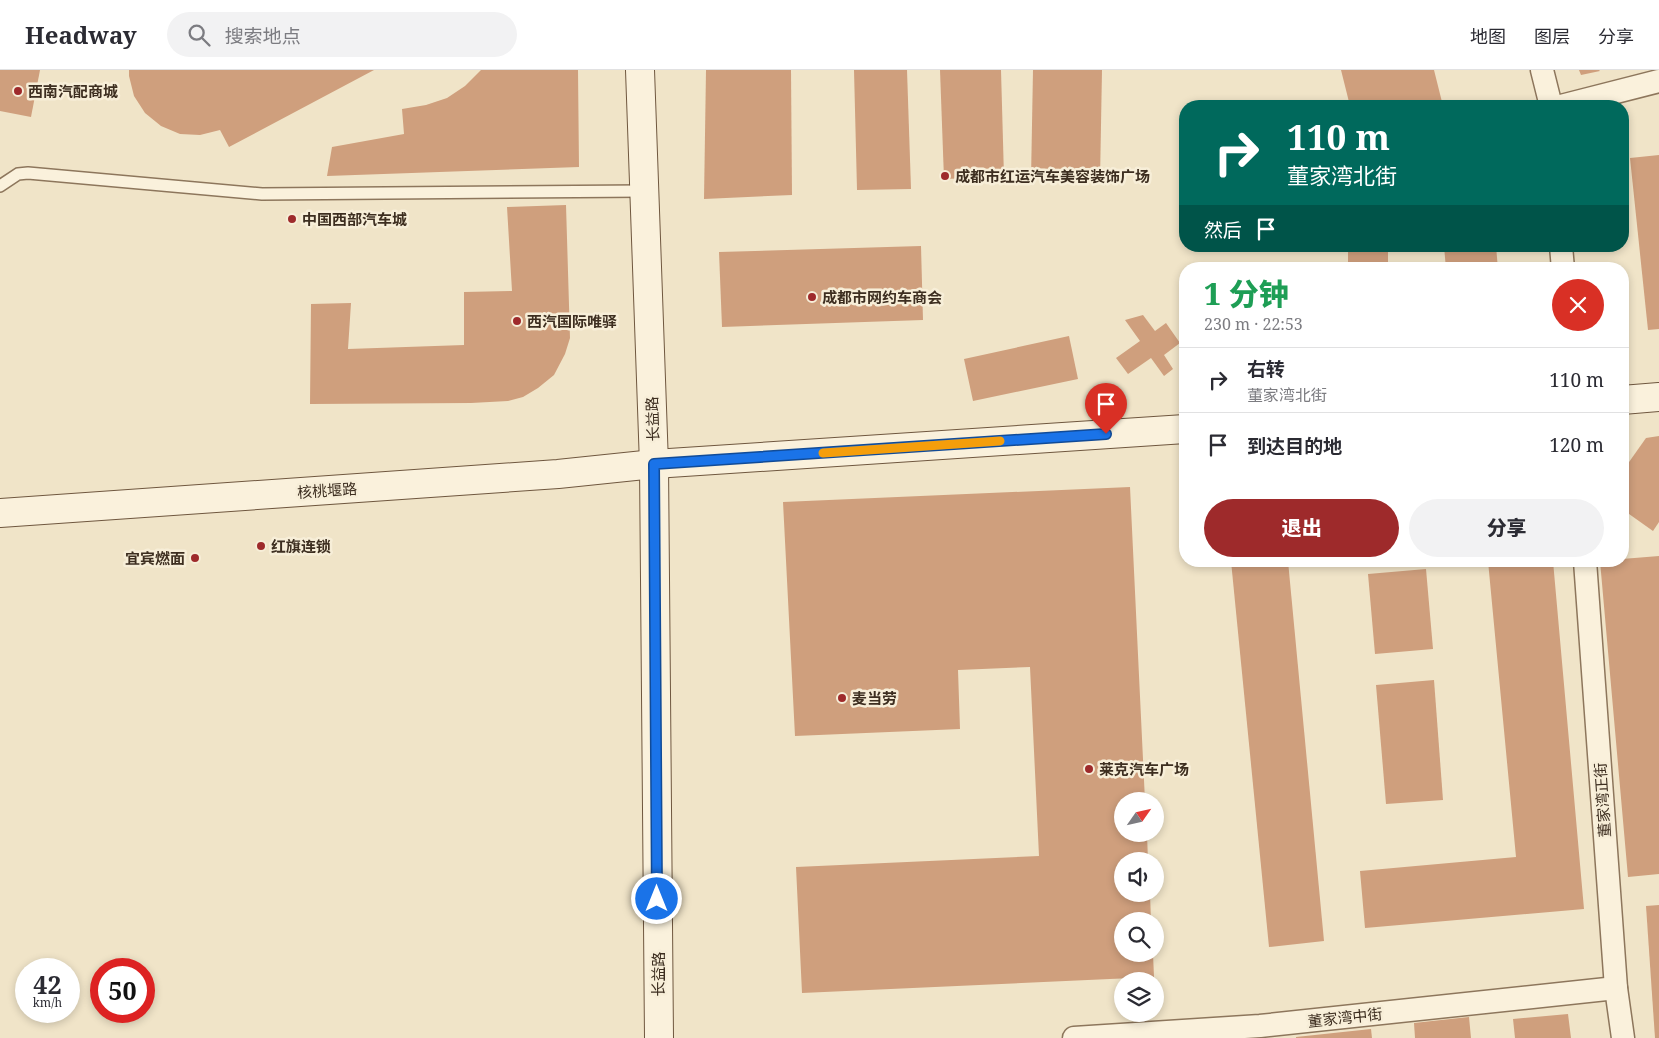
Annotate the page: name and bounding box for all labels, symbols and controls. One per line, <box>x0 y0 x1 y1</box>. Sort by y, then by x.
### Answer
search box <box>167 12 517 57</box>
text: Headway <box>25 18 137 51</box>
icon: search <box>185 21 213 49</box>
text: 搜索地点 <box>225 23 301 49</box>
text: 地图 <box>1470 24 1506 48</box>
text: 图层 <box>1534 24 1570 48</box>
text: 分享 <box>1598 24 1634 48</box>
place label: 西南汽配商城 <box>28 81 118 101</box>
marker: 西南汽配商城 <box>12 85 24 97</box>
text: 110 m <box>1287 113 1390 160</box>
icon: right <box>1204 120 1269 185</box>
text: 董家湾北街 <box>1287 160 1397 190</box>
place label: 成都市红运汽车美容装饰广场 <box>955 166 1150 186</box>
marker: 成都市红运汽车美容装饰广场 <box>939 170 951 182</box>
place label: 中国西部汽车城 <box>302 209 407 229</box>
marker: 中国西部汽车城 <box>286 213 298 225</box>
icon: arrive <box>1252 215 1280 243</box>
text: 然后 <box>1204 217 1242 243</box>
text: 1 分钟 <box>1204 273 1289 314</box>
button: close <box>1552 279 1604 331</box>
place label: 成都市网约车商会 <box>822 287 942 307</box>
marker: 成都市网约车商会 <box>806 291 818 303</box>
place label: 西汽国际唯驿 <box>527 311 617 331</box>
text: 230 m · 22:53 <box>1204 313 1303 335</box>
marker: 西汽国际唯驿 <box>511 315 523 327</box>
text: 右转 <box>1247 356 1285 382</box>
icon: right <box>1204 366 1232 394</box>
text: 110 m <box>1549 367 1604 393</box>
pin <box>1085 383 1127 434</box>
text: 董家湾北街 <box>1247 384 1327 406</box>
icon: arrive <box>1092 390 1120 418</box>
street label: 长益路 <box>641 396 663 442</box>
icon: arrive <box>1204 431 1232 459</box>
text: 120 m <box>1549 432 1604 458</box>
text: 到达目的地 <box>1247 433 1342 459</box>
street label: 核桃堰路 <box>296 478 358 502</box>
button: 退出 <box>1204 499 1399 557</box>
button: 分享 <box>1409 499 1604 557</box>
place label: 红旗连锁 <box>271 536 331 556</box>
marker: 红旗连锁 <box>255 540 267 552</box>
place label: 宜宾燃面 <box>125 548 185 568</box>
marker: 宜宾燃面 <box>189 552 201 564</box>
place label: 麦当劳 <box>852 688 897 708</box>
marker: 麦当劳 <box>836 692 848 704</box>
place label: 莱克汽车广场 <box>1099 759 1189 779</box>
street label: 董家湾正街 <box>1589 762 1615 838</box>
marker: 莱克汽车广场 <box>1083 763 1095 775</box>
north arrow <box>1114 792 1164 842</box>
map controls <box>1114 792 1164 1022</box>
button: sound <box>1114 852 1164 902</box>
position arrow <box>630 872 682 924</box>
button: search <box>1114 912 1164 962</box>
street label: 长益路 <box>648 951 668 997</box>
speed limit sign: 50 <box>90 958 155 1023</box>
text: 42 <box>33 967 62 1001</box>
button: layers <box>1114 972 1164 1022</box>
text: km/h <box>33 994 62 1011</box>
street label: 董家湾中街 <box>1307 1003 1383 1031</box>

